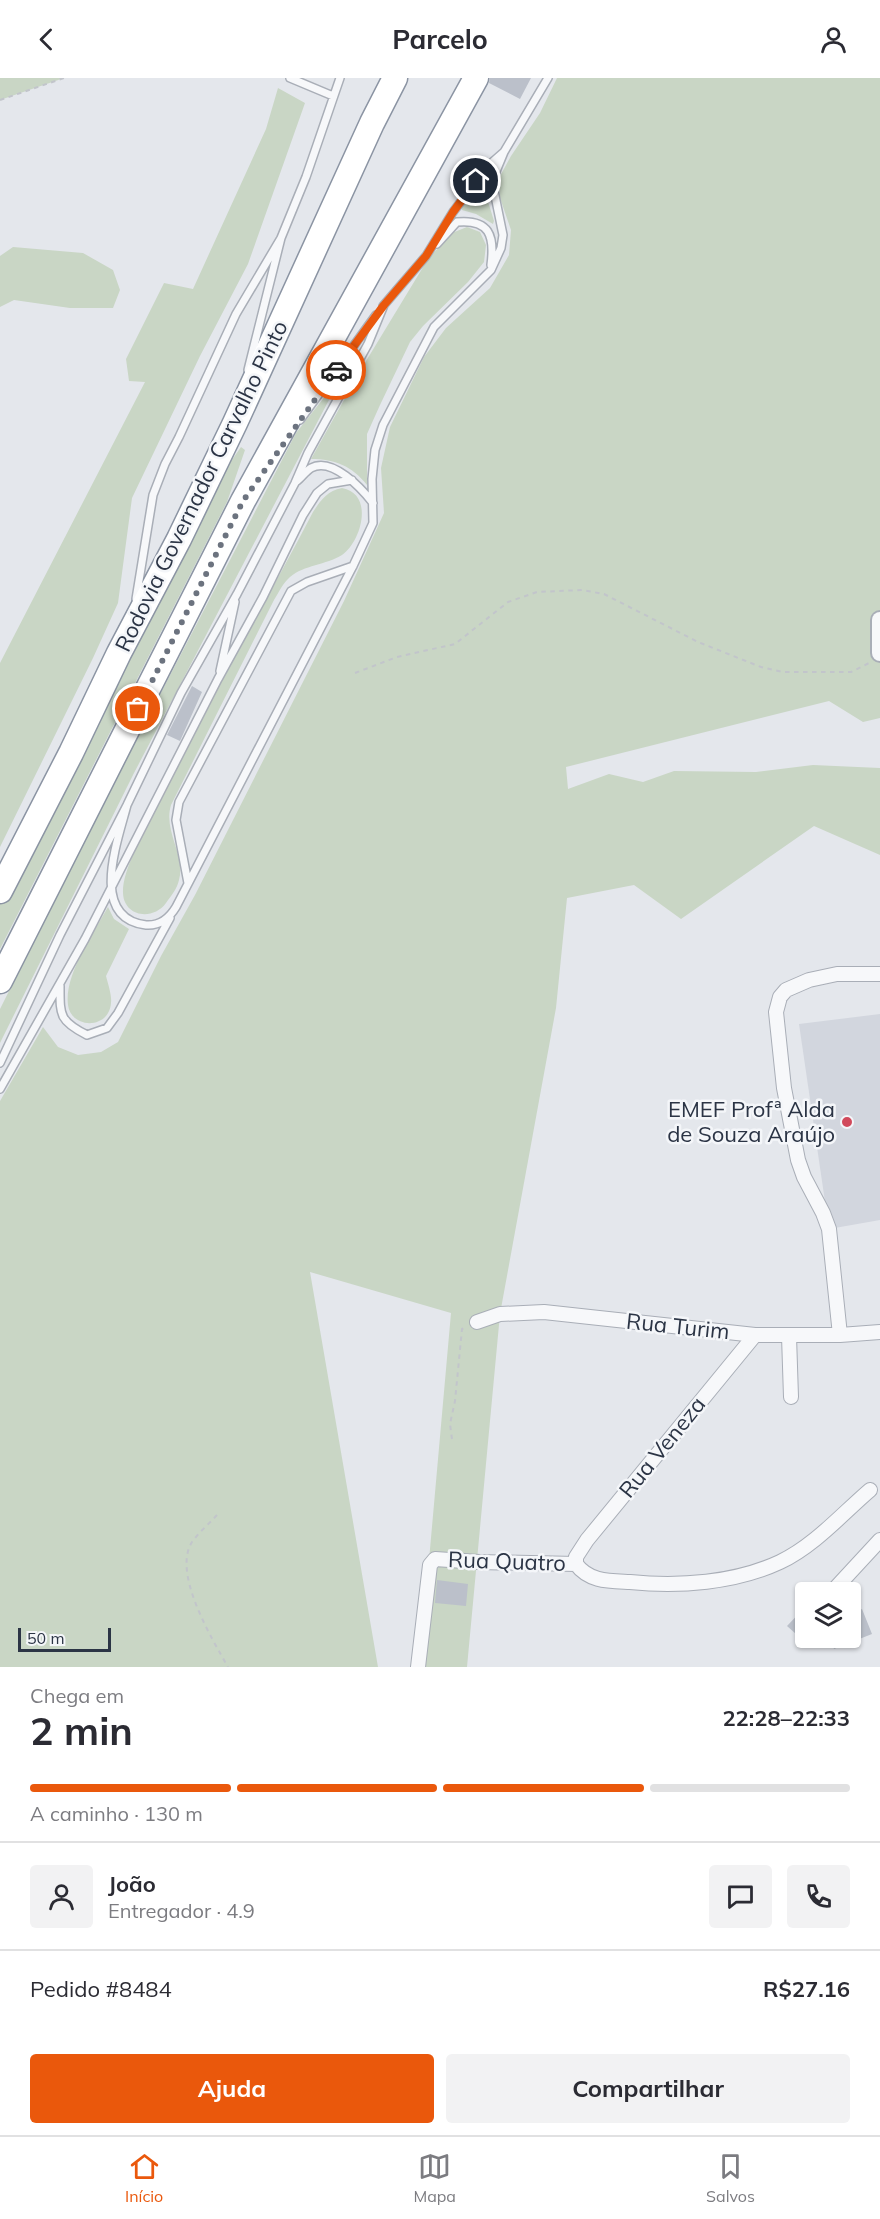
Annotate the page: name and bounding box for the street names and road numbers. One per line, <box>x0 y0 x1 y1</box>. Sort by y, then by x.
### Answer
street label: Rodovia Governador Carvalho Pinto <box>108 316 294 656</box>
street label: Rua Turim <box>625 1307 731 1345</box>
street label: Rua Veneza <box>613 1391 711 1503</box>
street label: Rua Quatro <box>448 1545 566 1577</box>

